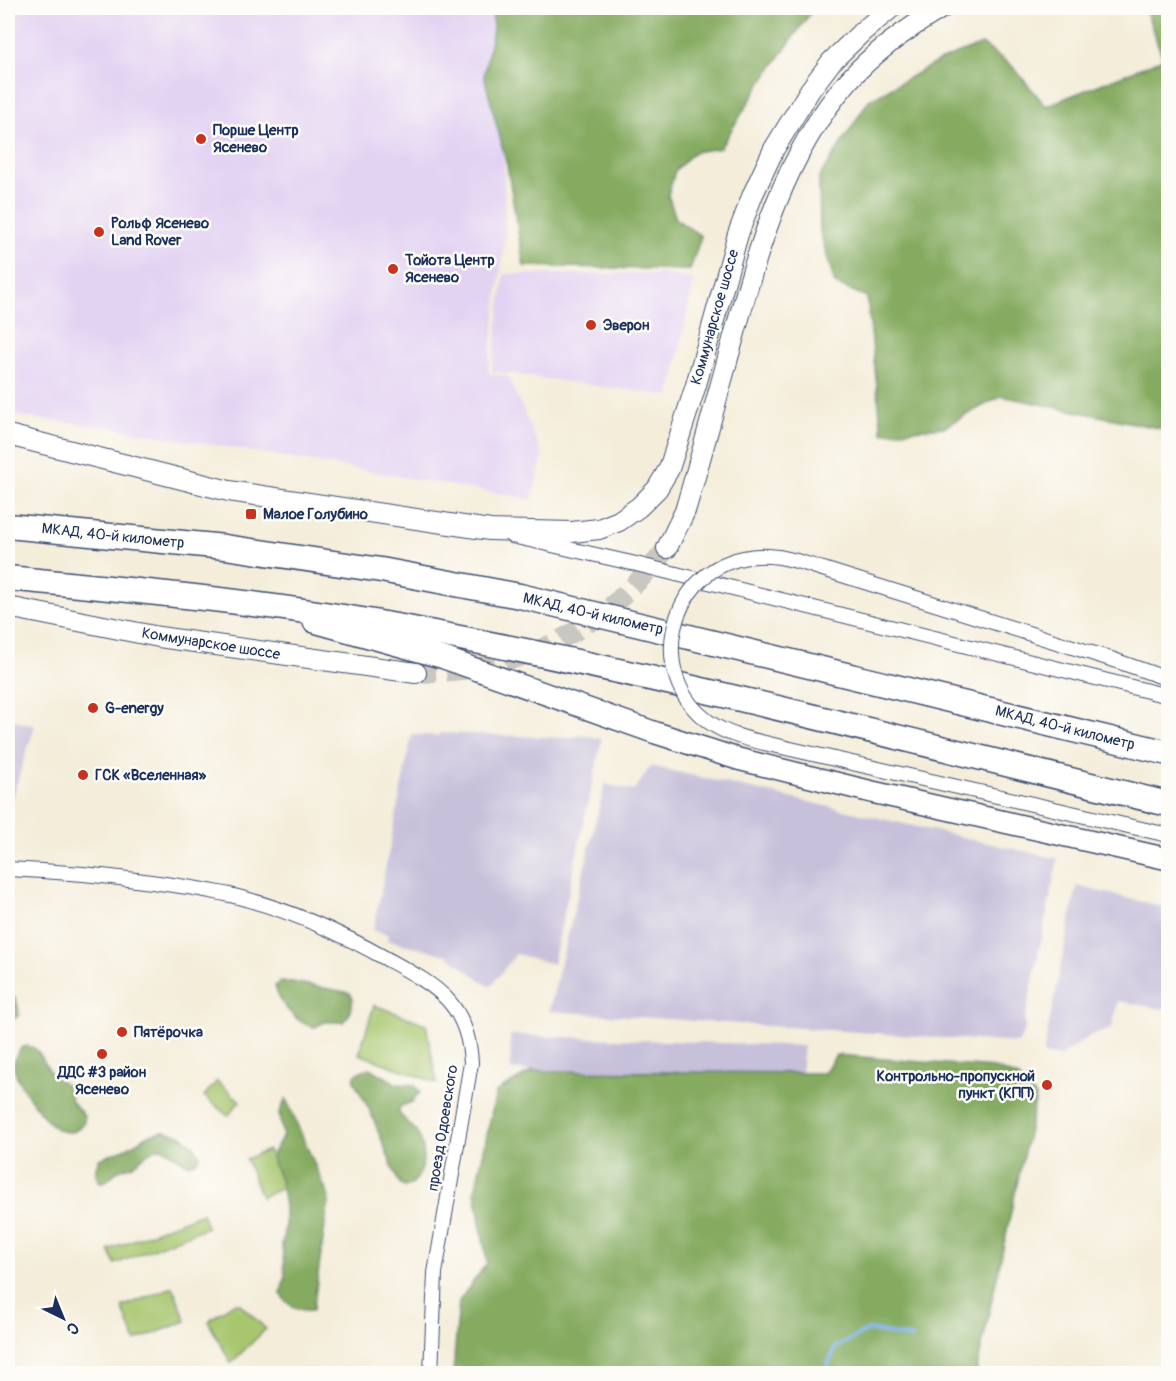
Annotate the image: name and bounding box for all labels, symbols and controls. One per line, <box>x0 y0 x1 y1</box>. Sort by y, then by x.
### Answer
place label: Порше Центр Ясенево <box>213 121 299 157</box>
marker: Порше Центр Ясенево <box>194 132 208 146</box>
place label: Рольф Ясенево Land Rover <box>111 214 209 250</box>
marker: Рольф Ясенево Land Rover <box>92 225 106 239</box>
street label: Коммунарское шоссе <box>687 247 744 387</box>
place label: Тойота Центр Ясенево <box>404 251 495 287</box>
marker: Тойота Центр Ясенево <box>386 262 400 276</box>
place label: Эверон <box>603 316 650 335</box>
marker: Эверон <box>584 318 598 332</box>
place label: Малое Голубино <box>263 505 368 524</box>
marker: Малое Голубино <box>244 507 258 521</box>
street label: МКАД, 40-й километр <box>41 519 185 553</box>
street label: МКАД, 40-й километр <box>521 589 665 639</box>
street label: Коммунарское шоссе <box>140 624 282 664</box>
place label: G-energy <box>105 699 164 718</box>
marker: G-energy <box>86 701 100 715</box>
street label: МКАД, 40-й километр <box>993 701 1137 755</box>
place label: ГСК «Вселенная» <box>95 766 207 785</box>
marker: ГСК «Вселенная» <box>76 768 90 782</box>
place label: Пятёрочка <box>134 1023 203 1042</box>
marker: Пятёрочка <box>115 1025 129 1039</box>
marker: ДДС #3 район Ясенево <box>95 1047 109 1061</box>
place label: ДДС #3 район Ясенево <box>57 1063 147 1099</box>
street label: проезд Одоевского <box>424 1064 462 1192</box>
place label: Контрольно-пропускной пункт (КПП) <box>877 1067 1035 1103</box>
marker: Контрольно-пропускной пункт (КПП) <box>1040 1078 1054 1092</box>
north arrow <box>33 1288 93 1348</box>
text: С <box>62 1318 83 1339</box>

